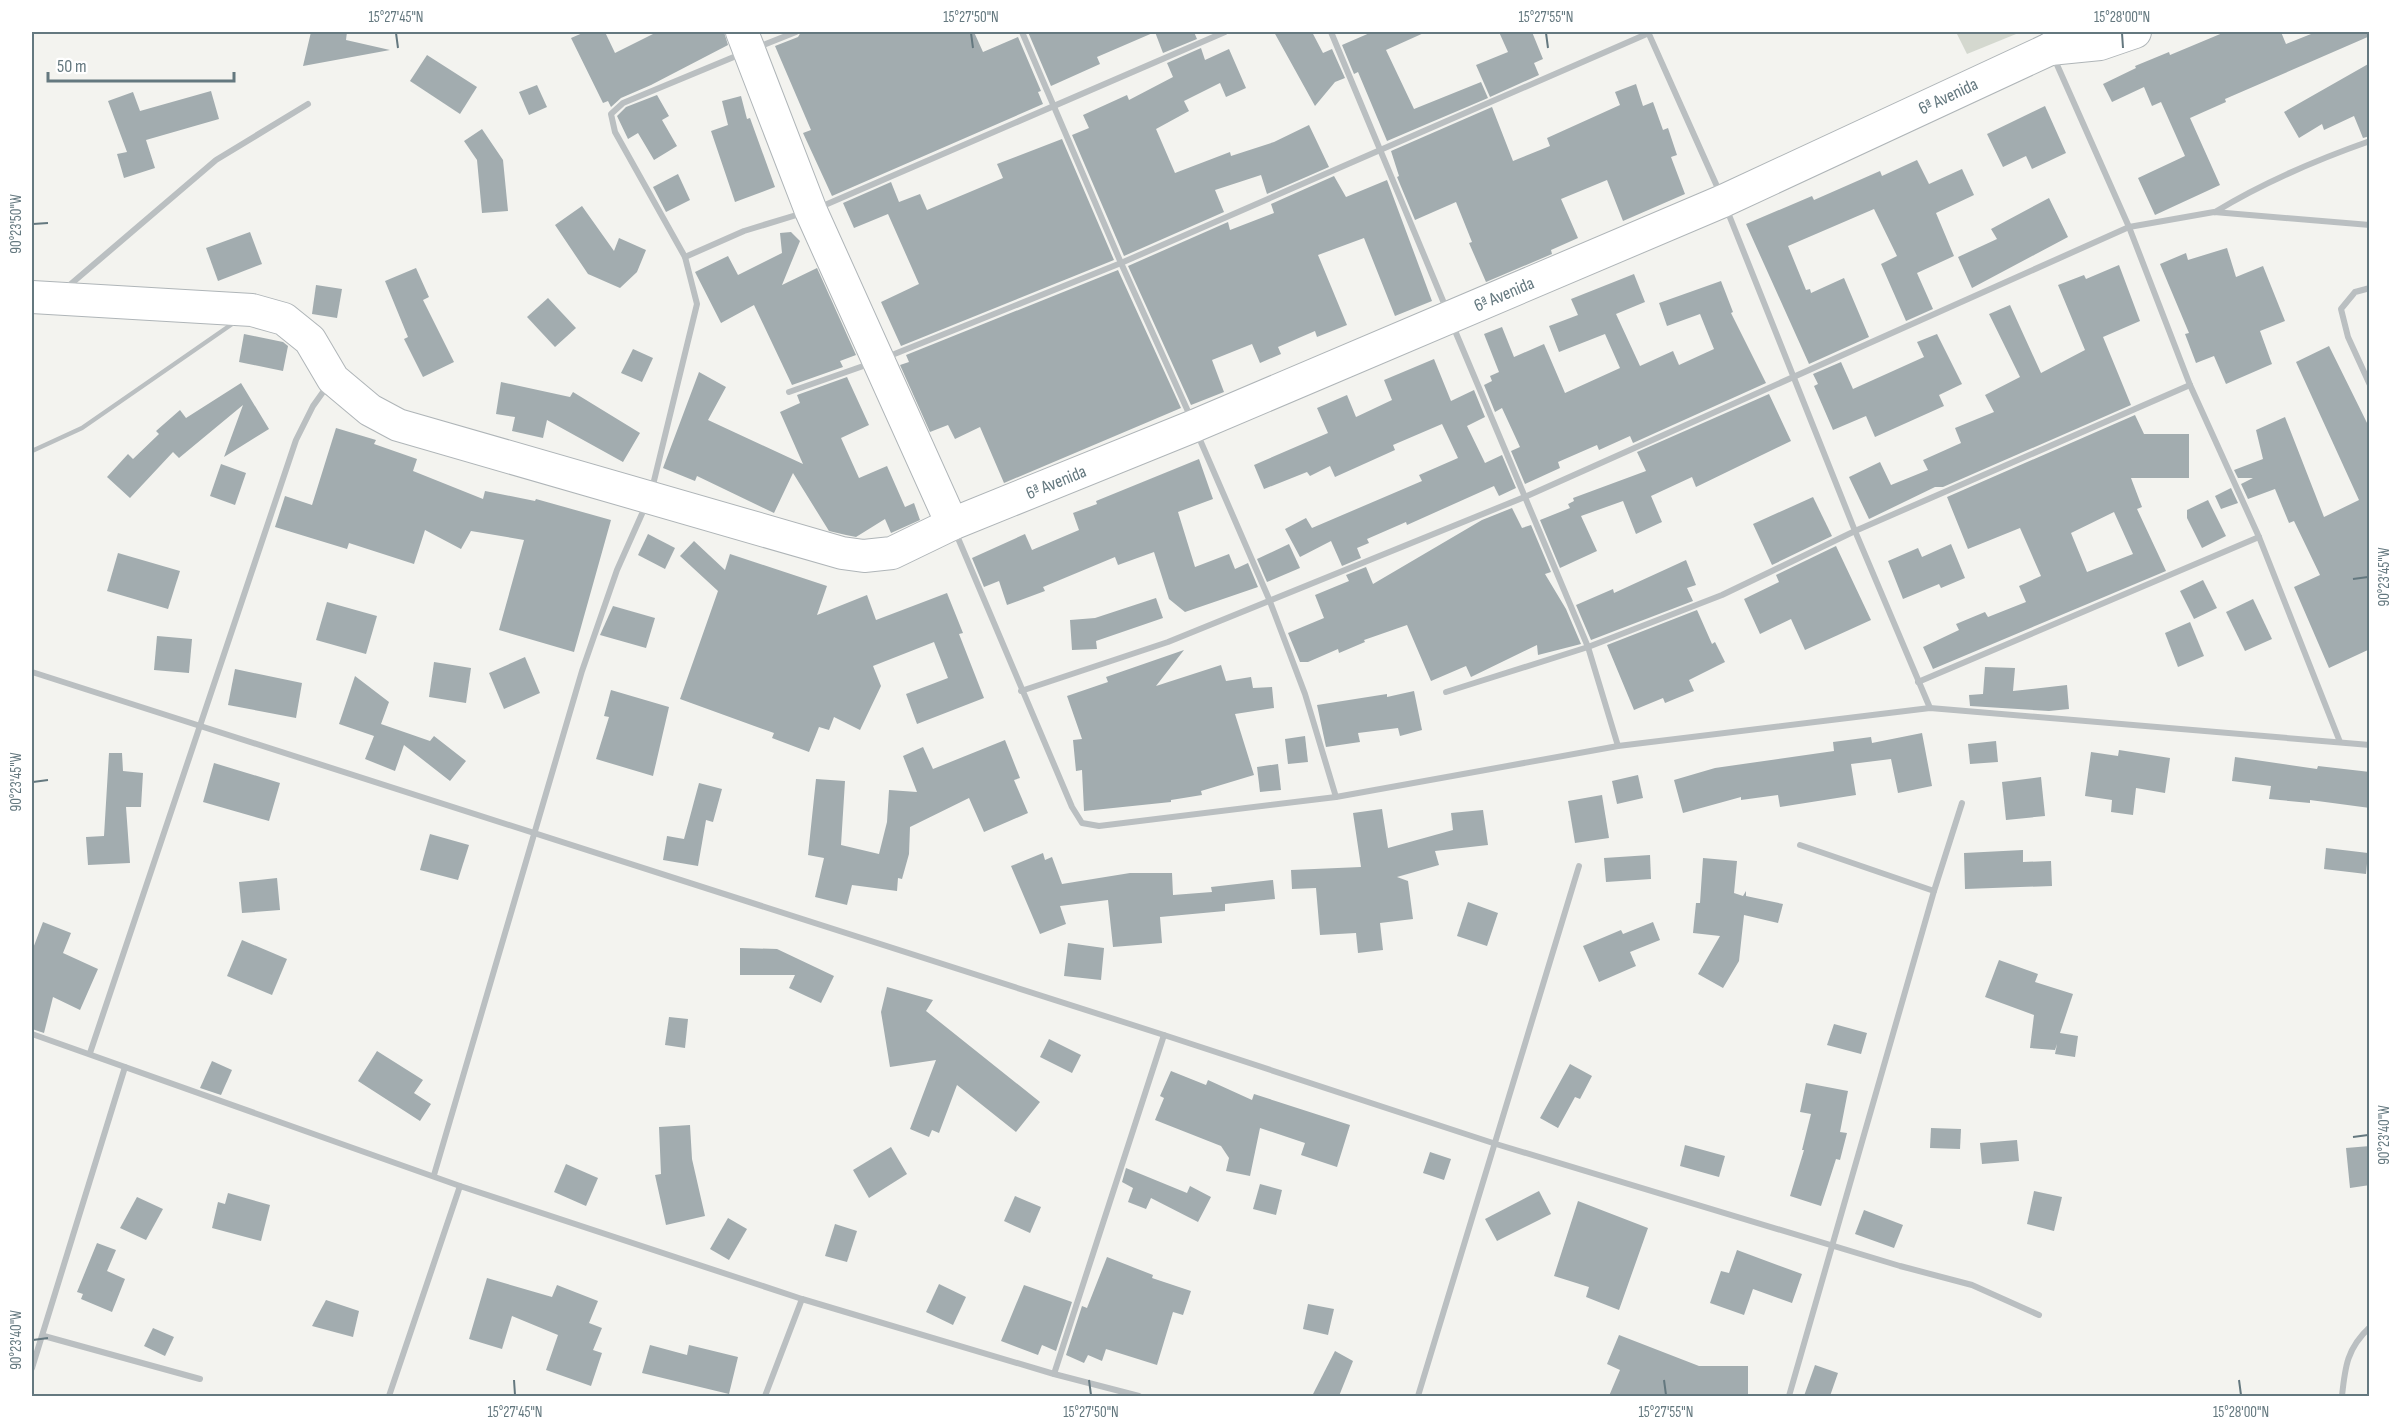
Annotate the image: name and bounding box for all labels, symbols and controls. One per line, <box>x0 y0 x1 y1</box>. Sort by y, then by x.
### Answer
text: 15°27'45"N <box>368 8 424 27</box>
text: 15°27'50"N <box>943 8 999 27</box>
text: 15°27'55"N <box>1519 8 1573 27</box>
text: 15°28'00"N <box>2094 8 2150 27</box>
scale bar <box>48 45 234 83</box>
text: 50 m <box>57 56 87 77</box>
street label: 6ª Avenida <box>1915 74 1981 119</box>
text: 90°23'50"W <box>7 194 26 254</box>
street label: 6ª Avenida <box>1471 272 1537 316</box>
street label: 6ª Avenida <box>1023 461 1089 504</box>
text: 90°23'45"W <box>2375 547 2394 607</box>
text: 90°23'45"W <box>7 752 26 812</box>
text: 90°23'40"W <box>2375 1105 2394 1165</box>
text: 90°23'40"W <box>7 1310 26 1370</box>
text: 15°27'45"N <box>487 1403 543 1422</box>
text: 15°27'50"N <box>1063 1403 1119 1422</box>
text: 15°27'55"N <box>1639 1403 1693 1422</box>
text: 15°28'00"N <box>2213 1403 2269 1422</box>

